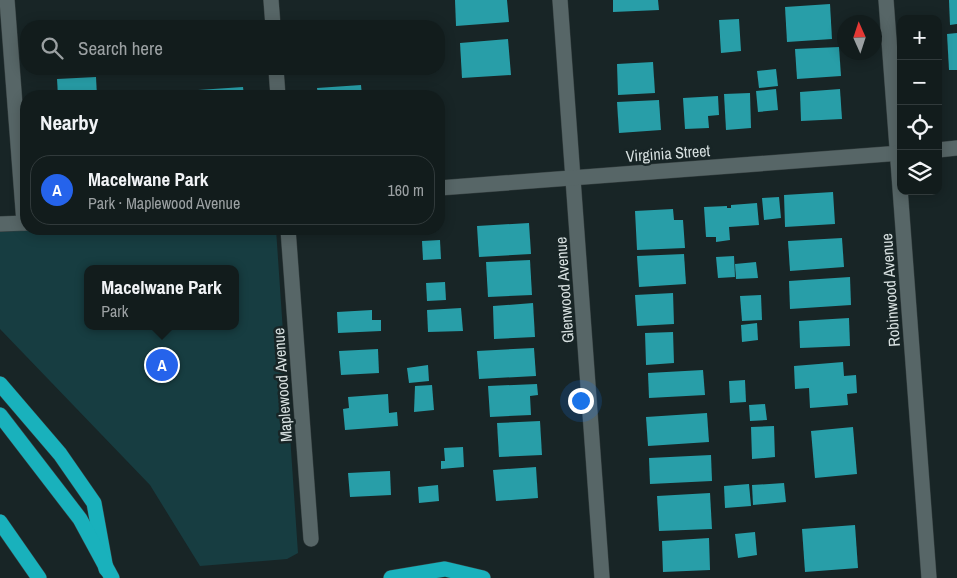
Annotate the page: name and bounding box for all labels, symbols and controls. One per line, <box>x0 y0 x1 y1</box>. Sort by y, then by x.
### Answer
north arrow <box>837 15 882 60</box>
map controls <box>897 15 942 195</box>
button: + <box>897 15 942 60</box>
search box <box>20 20 445 75</box>
icon: search <box>38 34 66 62</box>
text: Search here <box>78 35 163 61</box>
button: − <box>897 60 942 105</box>
button: locate <box>897 105 942 150</box>
text: Nearby <box>40 108 98 137</box>
street label: Virginia Street <box>625 139 711 167</box>
button: layers <box>897 150 942 195</box>
text: Macelwane Park <box>88 166 208 192</box>
text: A <box>52 179 62 201</box>
text: 160 m <box>388 179 424 201</box>
text: Park · Maplewood Avenue <box>88 192 240 214</box>
street label: Robinwood Avenue <box>875 233 905 347</box>
street label: Glenwood Avenue <box>549 236 579 344</box>
popup <box>84 265 239 330</box>
text: Macelwane Park <box>101 274 222 300</box>
text: Park <box>101 300 128 322</box>
street label: Maplewood Avenue <box>267 327 297 443</box>
pin: A <box>146 346 178 384</box>
your location <box>568 388 594 414</box>

